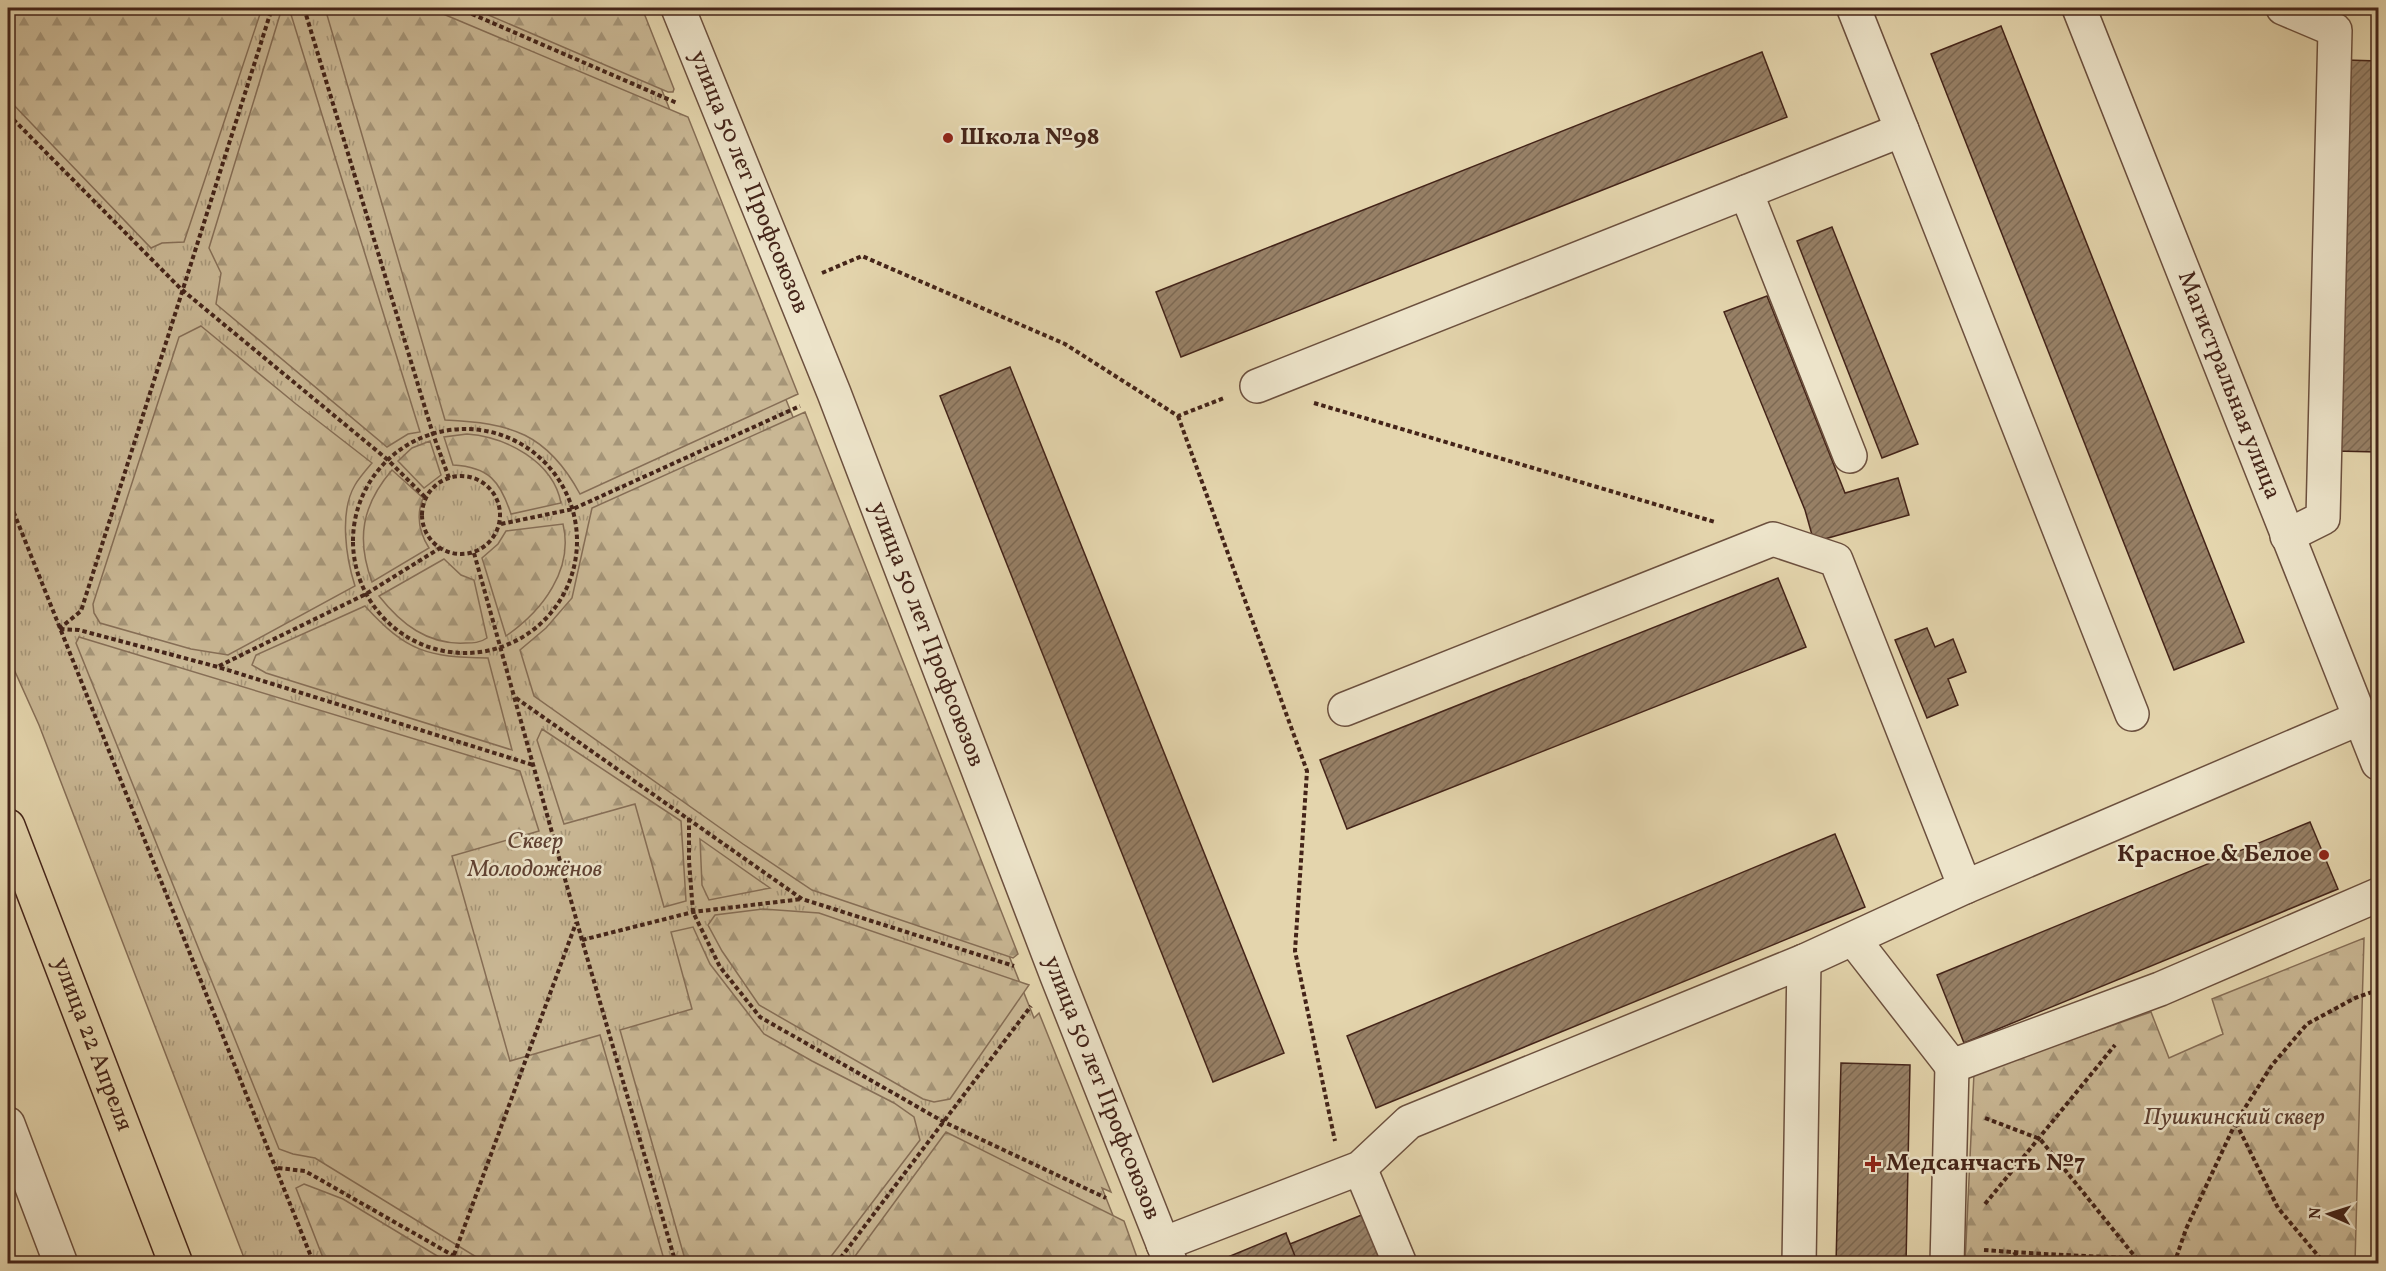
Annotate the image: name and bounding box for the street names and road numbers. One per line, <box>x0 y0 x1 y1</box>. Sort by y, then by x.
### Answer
street label: улица 50 лет Профсоюзов <box>680 45 817 319</box>
street label: Магистральная улица <box>2168 266 2289 505</box>
street label: улица 50 лет Профсоюзов <box>860 497 993 772</box>
street label: улица 50 лет Профсоюзов <box>1034 951 1169 1225</box>
street label: улица 22 Апреля <box>43 953 141 1136</box>

